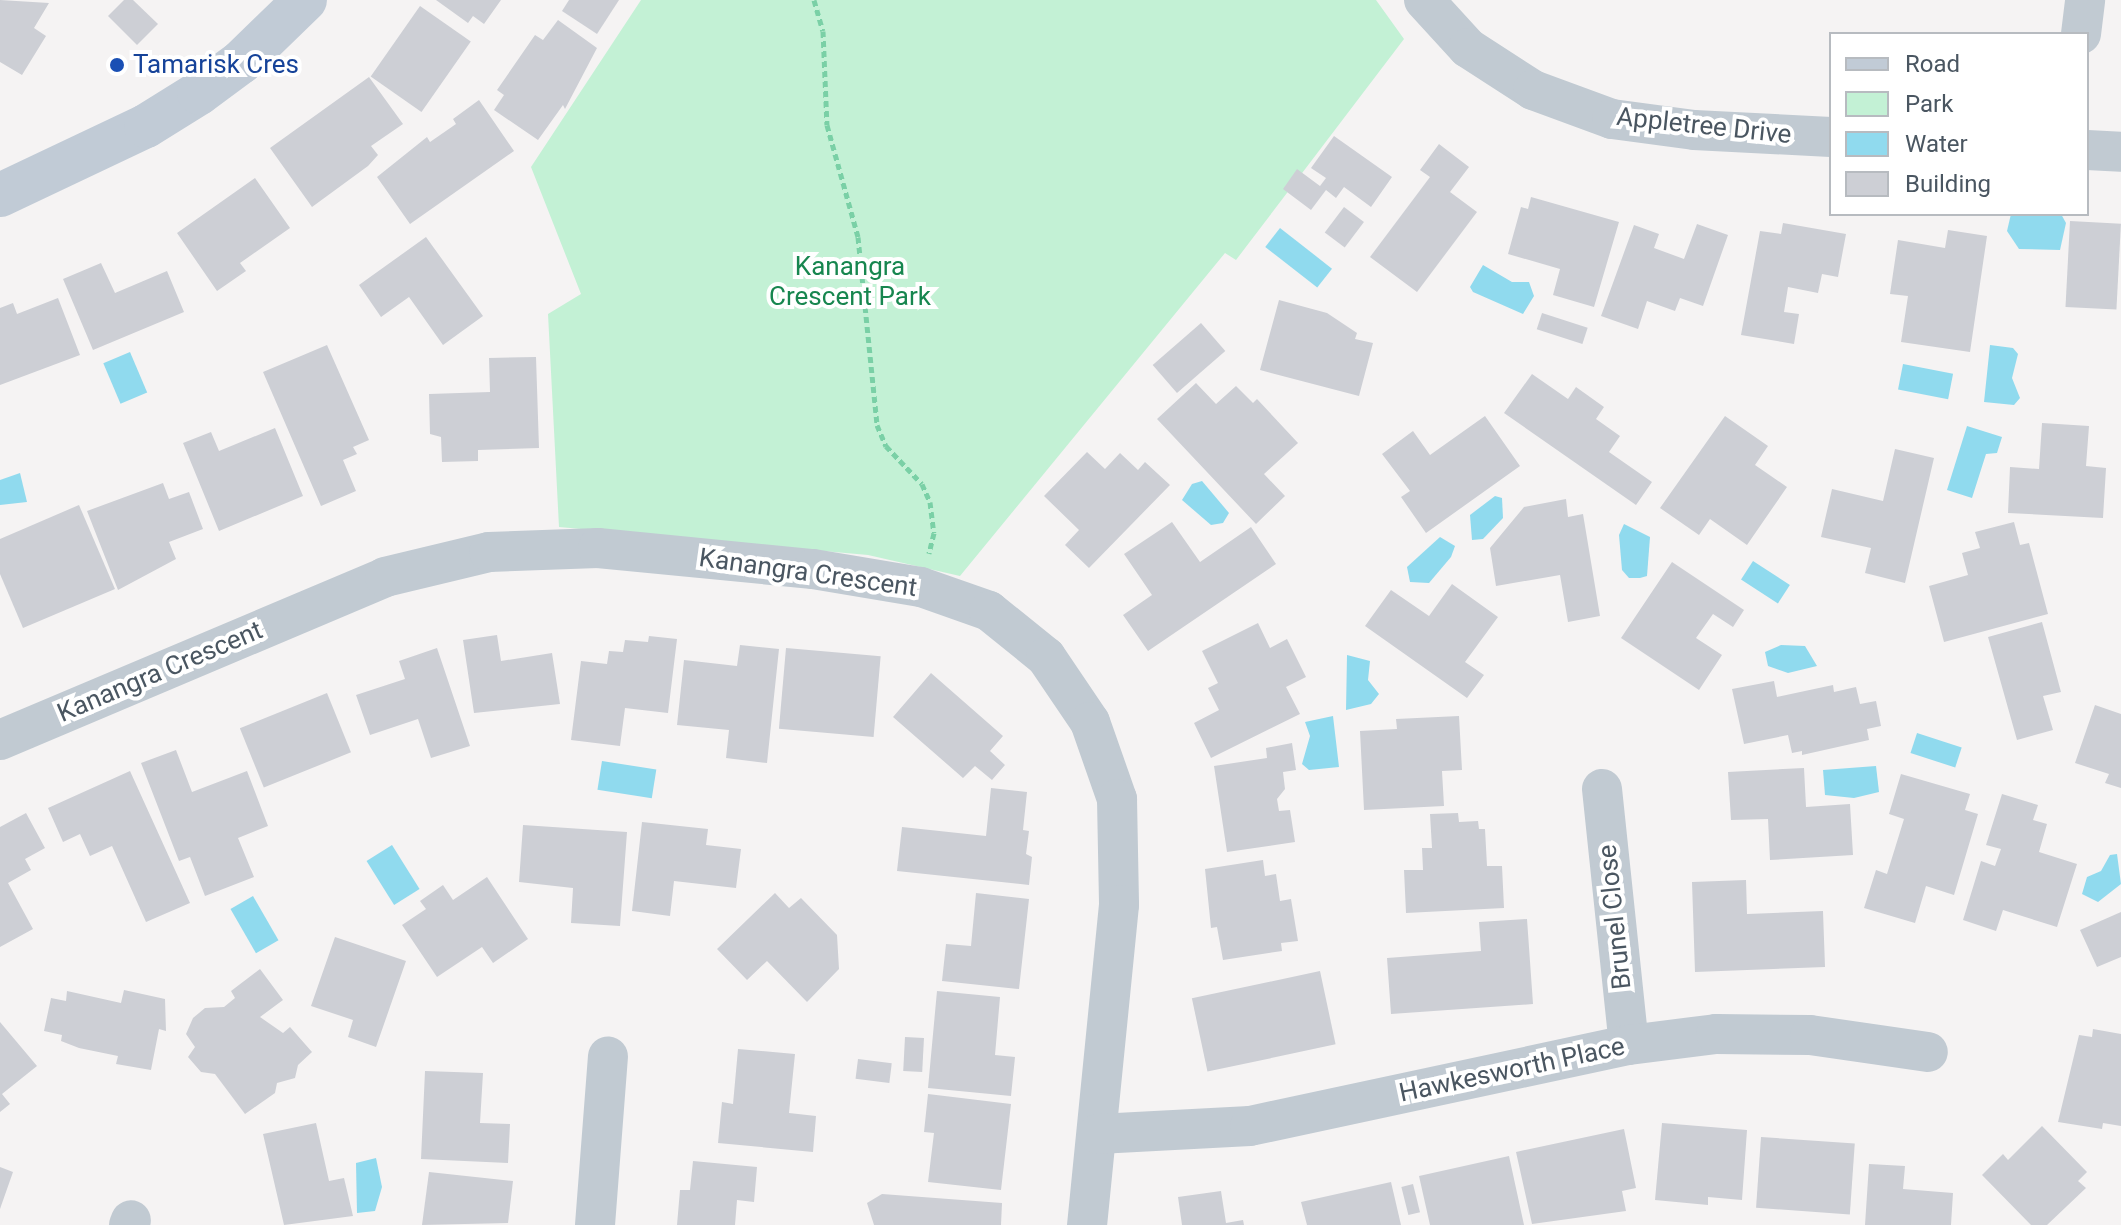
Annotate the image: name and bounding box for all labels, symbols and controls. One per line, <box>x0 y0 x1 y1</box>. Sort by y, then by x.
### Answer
legend <box>1829 32 2089 216</box>
place label: Tamarisk Cres <box>133 49 299 81</box>
text: Road <box>1905 50 1960 78</box>
marker: Tamarisk Cres <box>108 56 126 74</box>
text: Park <box>1905 90 1953 118</box>
street label: Appletree Drive <box>1615 101 1793 151</box>
text: Water <box>1905 130 1968 158</box>
text: Building <box>1905 170 1991 198</box>
park label: Kanangra Crescent Park <box>769 251 931 312</box>
street label: Kanangra Crescent <box>697 542 919 604</box>
street label: Kanangra Crescent <box>53 615 267 729</box>
street label: Brunel Close <box>1592 843 1638 991</box>
street label: Hawkesworth Place <box>1396 1031 1628 1109</box>

